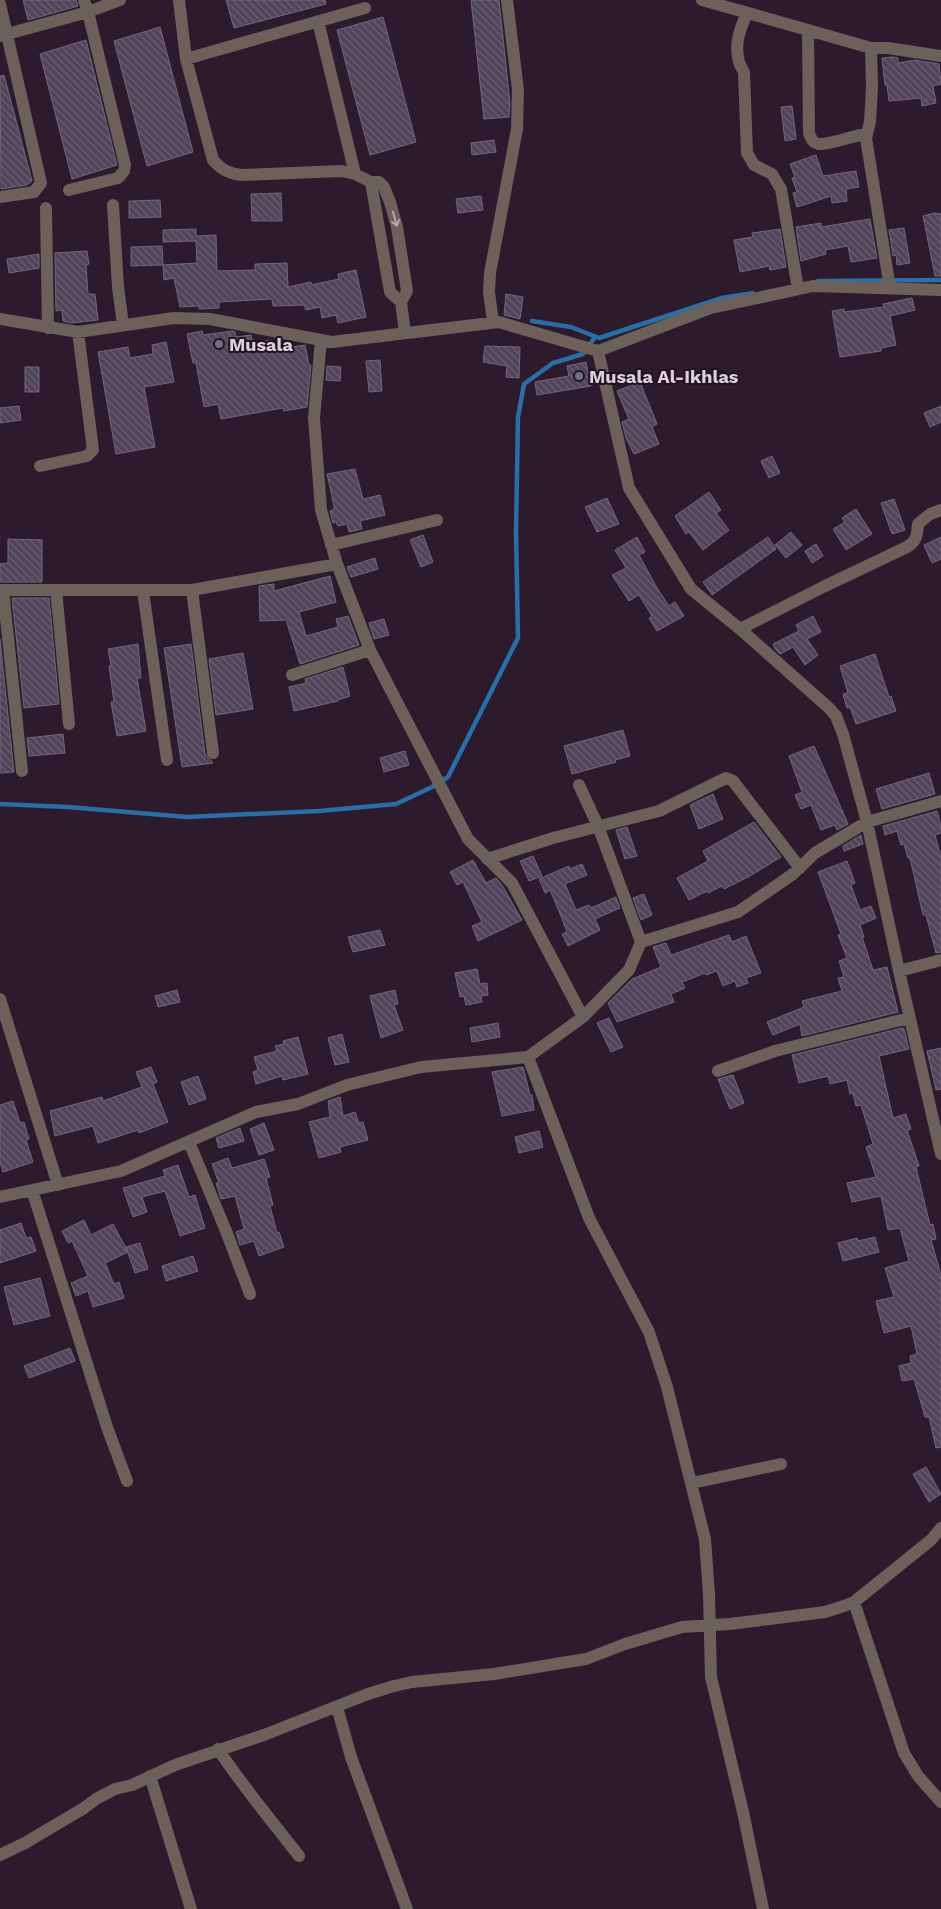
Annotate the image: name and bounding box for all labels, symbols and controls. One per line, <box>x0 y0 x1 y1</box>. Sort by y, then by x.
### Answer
one-way arrow <box>391 211 401 227</box>
place label: Musala <box>229 334 294 355</box>
marker: Musala <box>213 338 225 350</box>
place label: Musala Al-Ikhlas <box>589 366 739 387</box>
marker: Musala Al-Ikhlas <box>573 370 585 382</box>

